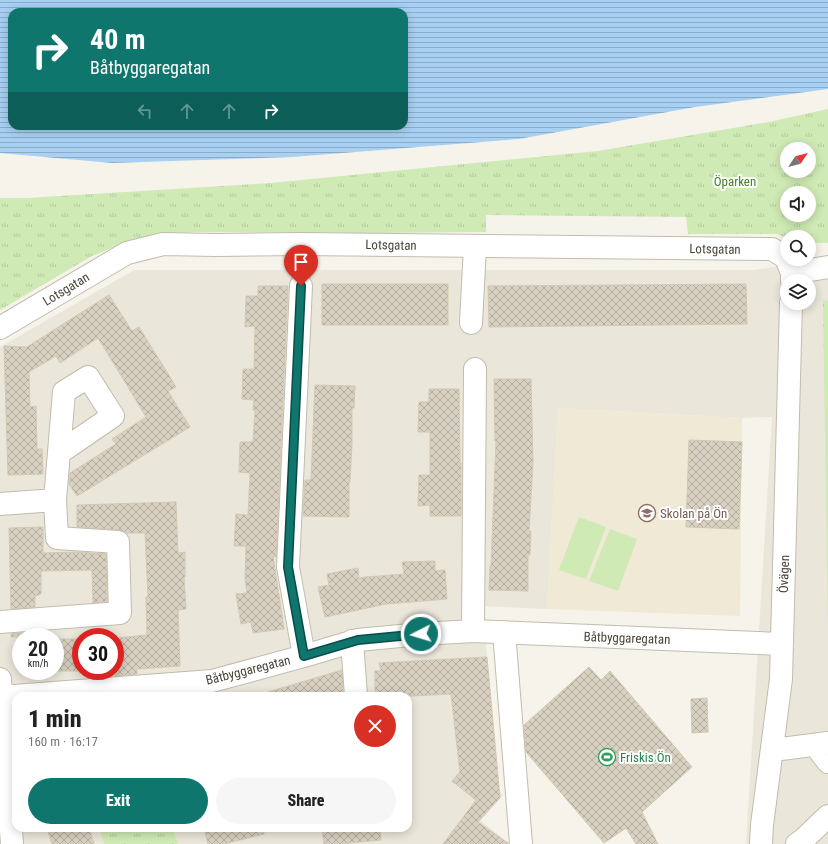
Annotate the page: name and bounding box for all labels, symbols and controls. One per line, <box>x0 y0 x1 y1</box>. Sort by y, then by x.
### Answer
text: 40 m <box>90 23 146 56</box>
icon: right <box>24 24 76 76</box>
text: Båtbyggaregatan <box>90 57 210 78</box>
icon: left <box>134 100 156 122</box>
icon: ahead <box>176 100 198 122</box>
icon: ahead <box>218 100 240 122</box>
icon: right <box>260 100 282 122</box>
north arrow <box>780 142 816 178</box>
map controls <box>780 142 816 310</box>
park label: Öparken <box>714 174 756 189</box>
button: sound <box>780 186 816 222</box>
button: search <box>780 230 816 266</box>
street label: Lotsgatan <box>365 237 417 253</box>
street label: Lotsgatan <box>689 241 741 257</box>
pin <box>284 245 318 286</box>
icon: arrive <box>290 251 312 273</box>
street label: Lotsgatan <box>40 269 92 309</box>
button: layers <box>780 274 816 310</box>
school or university icon: Skolan på Ön <box>637 503 657 523</box>
place label: Skolan på Ön <box>660 506 727 521</box>
street label: Övägen <box>776 555 792 593</box>
position arrow <box>400 613 442 655</box>
speed limit sign: 30 <box>72 628 124 680</box>
street label: Båtbyggaregatan <box>583 629 671 647</box>
text: 20 <box>28 637 48 661</box>
street label: Båtbyggaregatan <box>204 652 292 688</box>
text: km/h <box>28 658 48 669</box>
text: 1 min <box>28 705 82 733</box>
button: close <box>354 705 396 747</box>
text: 160 m · 16:17 <box>28 734 98 749</box>
sports icon: Friskis Ön <box>597 747 617 767</box>
place label: Friskis Ön <box>620 750 671 765</box>
button: Exit <box>28 778 208 824</box>
button: Share <box>216 778 396 824</box>

